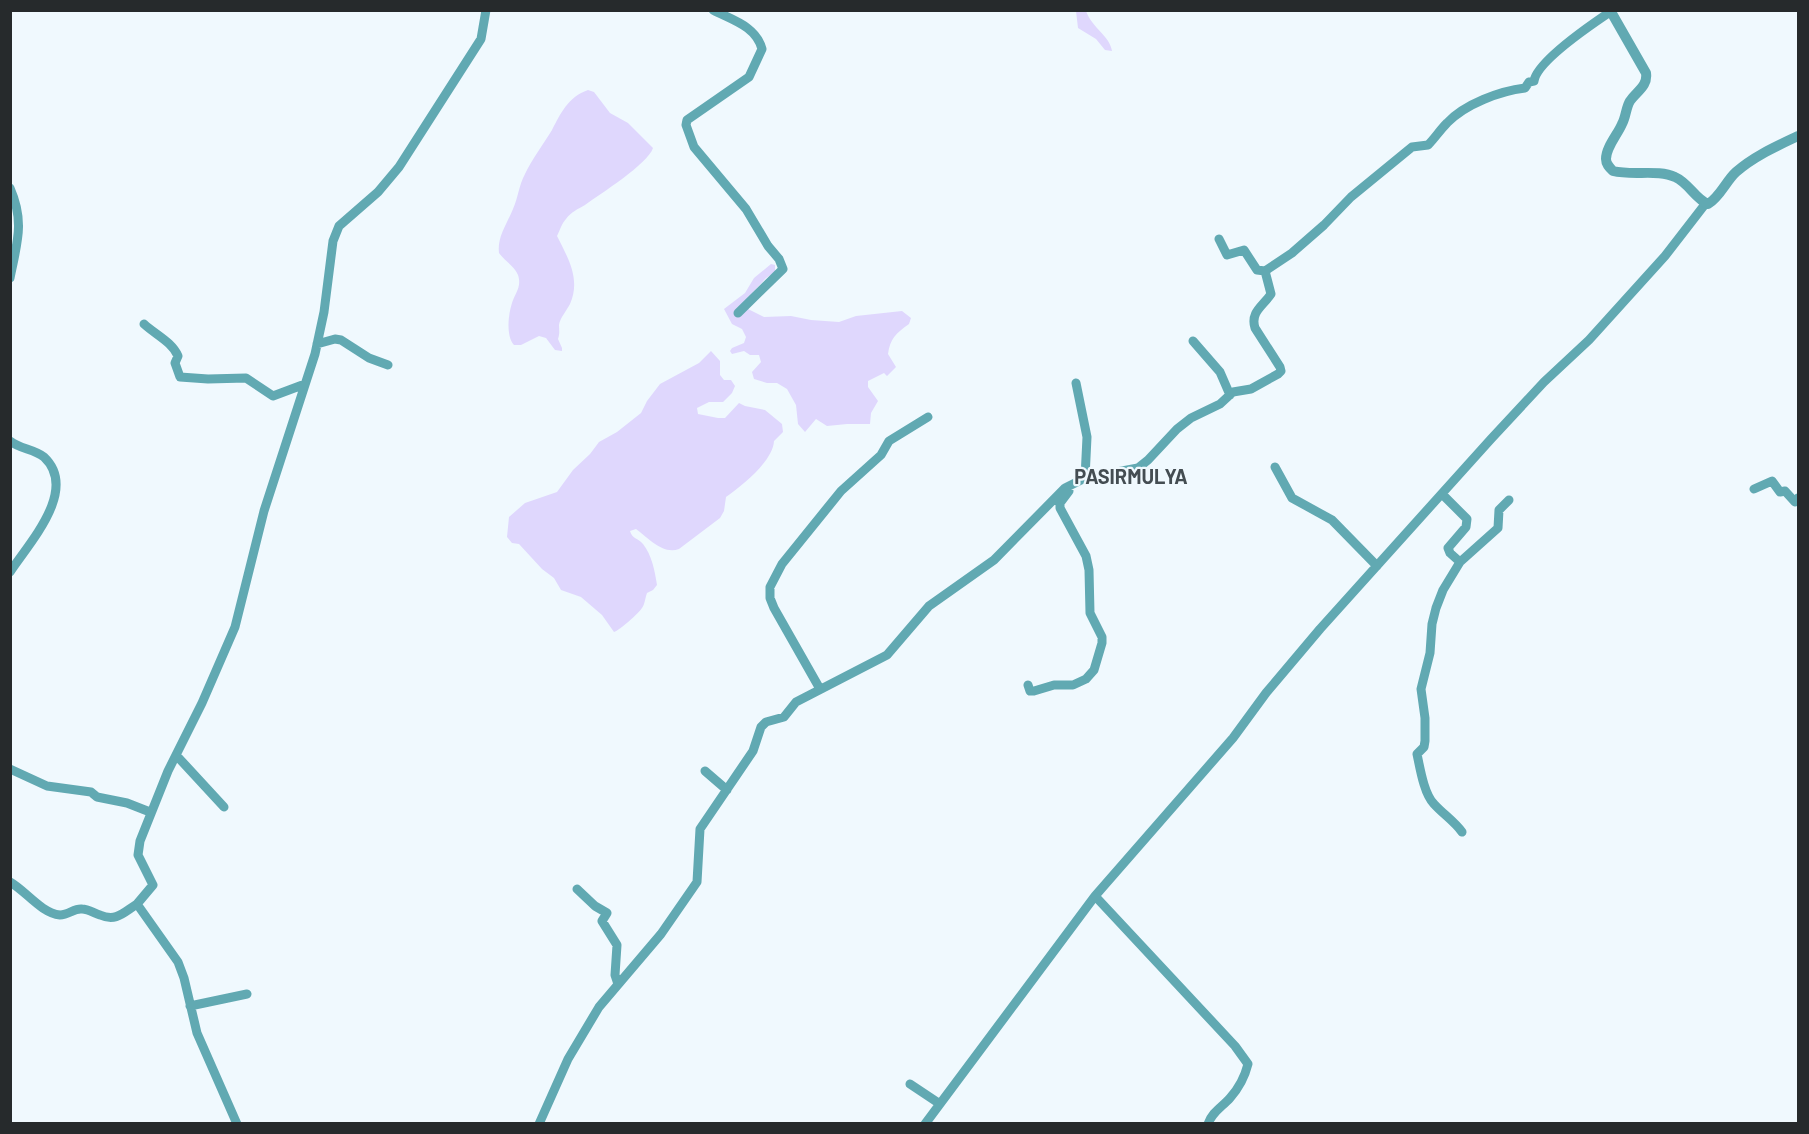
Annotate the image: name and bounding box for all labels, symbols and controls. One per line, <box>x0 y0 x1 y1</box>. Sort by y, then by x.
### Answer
district label: PASIRMULYA <box>1074 464 1188 488</box>

